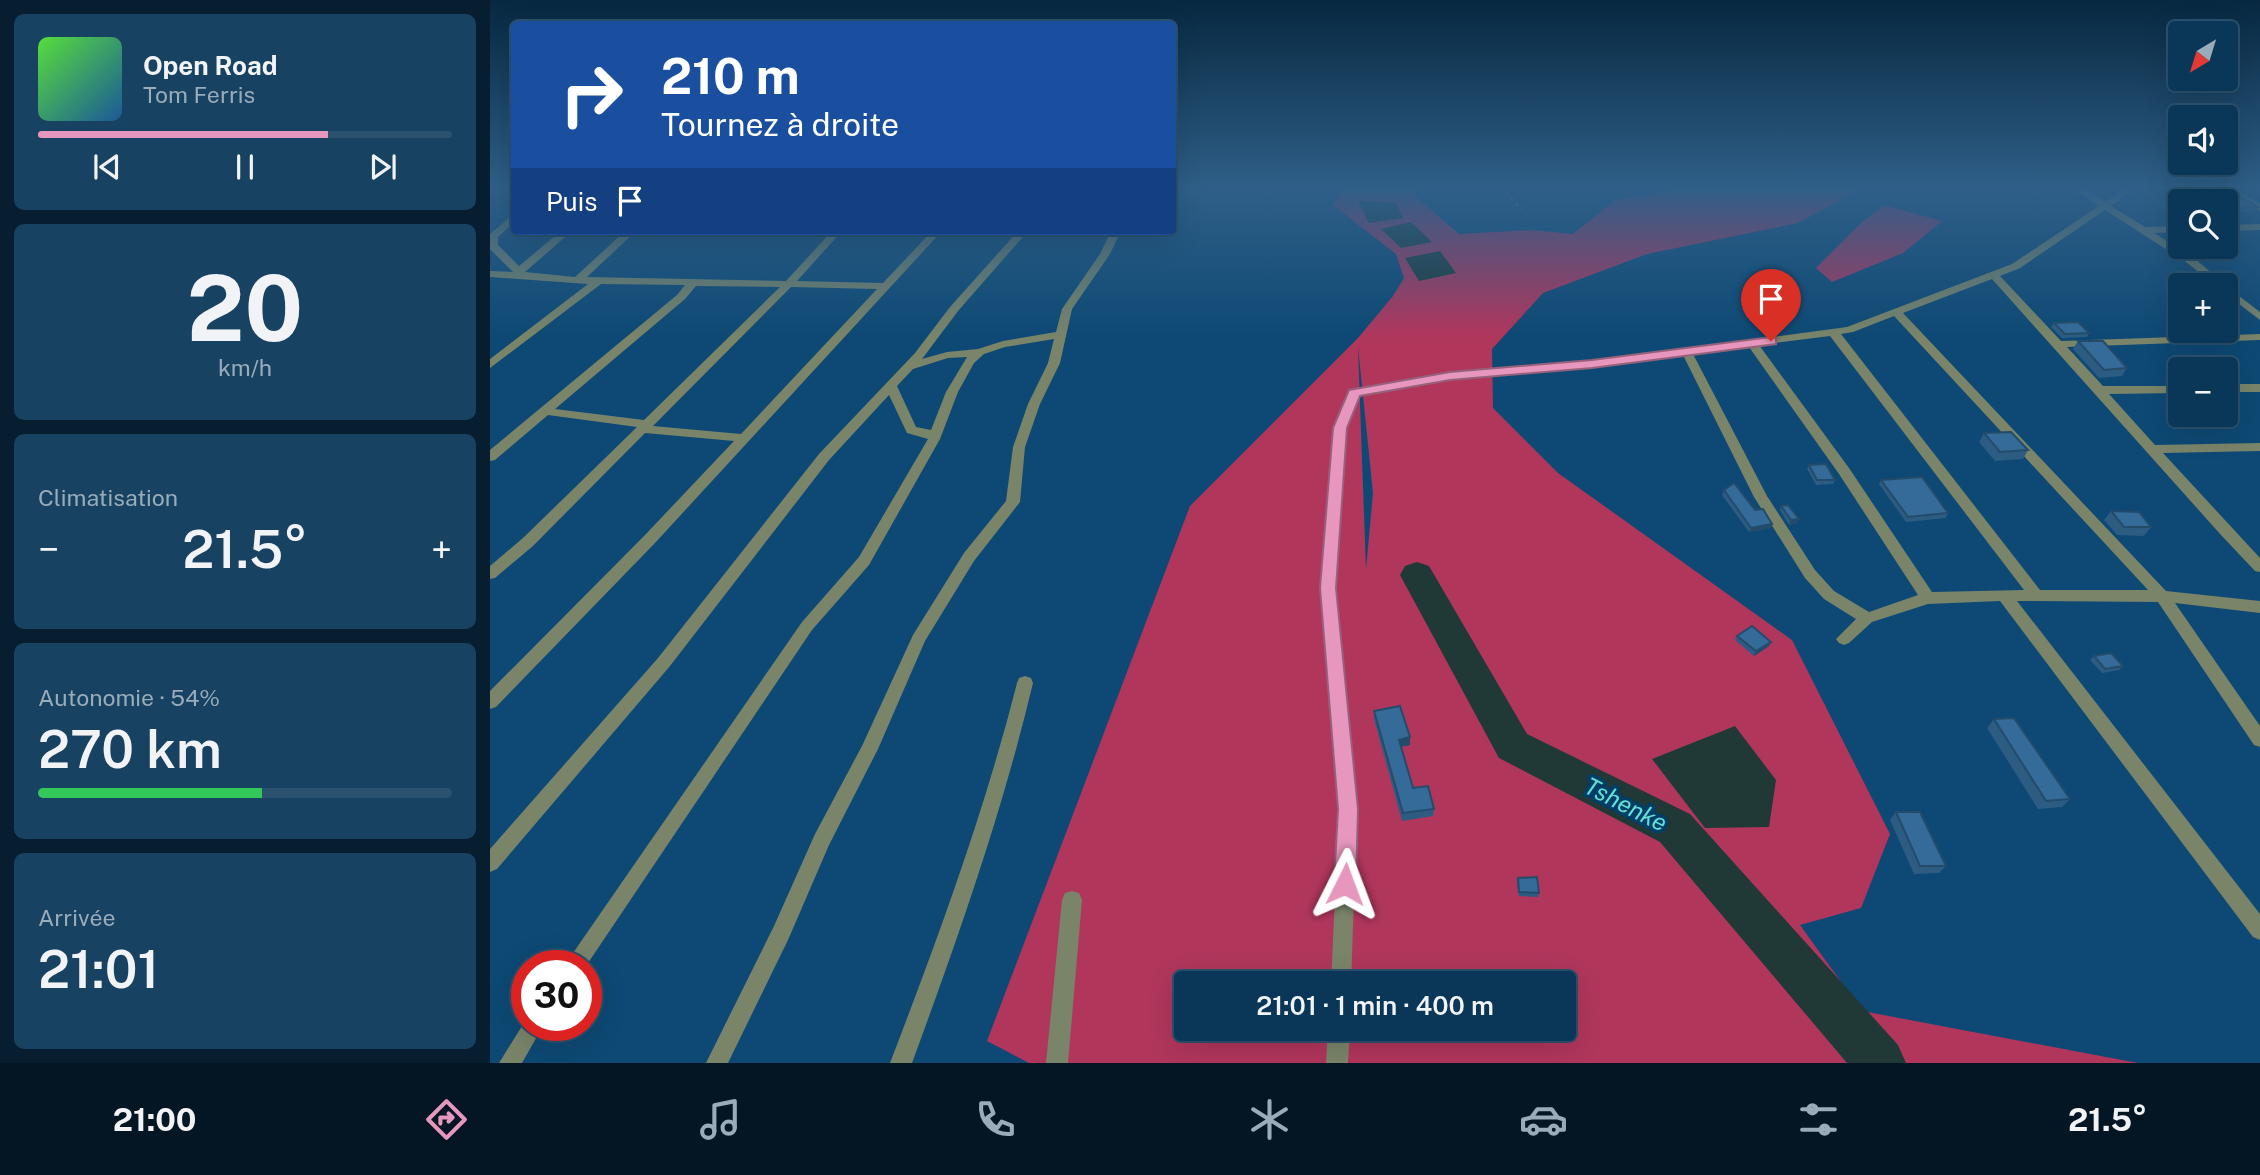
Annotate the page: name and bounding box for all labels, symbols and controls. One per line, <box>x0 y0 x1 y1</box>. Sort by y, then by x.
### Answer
north arrow <box>2168 21 2238 91</box>
map controls <box>2168 21 2238 427</box>
text: 210 m <box>661 47 800 105</box>
icon: right <box>546 49 637 140</box>
text: Open Road <box>143 50 278 81</box>
text: Tom Ferris <box>143 81 255 108</box>
button: sound <box>2168 105 2238 175</box>
text: Tournez à droite <box>661 106 899 143</box>
icon: previous <box>88 148 126 186</box>
icon: pause <box>226 148 264 186</box>
icon: next <box>364 148 402 186</box>
icon: arrive <box>611 182 649 220</box>
text: Puis <box>546 186 597 217</box>
button: search <box>2168 189 2238 259</box>
text: 20 <box>187 255 303 361</box>
pin <box>1741 269 1801 341</box>
button: + <box>2168 273 2238 343</box>
icon: arrive <box>1752 280 1790 318</box>
text: km/h <box>218 354 272 381</box>
button: − <box>2168 357 2238 427</box>
text: Climatisation <box>38 484 178 511</box>
text: 21.5° <box>182 519 308 580</box>
text: − <box>38 527 59 572</box>
text: + <box>431 527 452 572</box>
text: Autonomie · 54% <box>38 684 220 711</box>
text: 270 km <box>38 719 222 780</box>
water label: Tshenke <box>1580 771 1672 837</box>
position arrow <box>1308 847 1382 921</box>
text: Arrivée <box>38 904 115 931</box>
text: 21:01 <box>38 939 159 1000</box>
speed limit sign: 30 <box>511 950 602 1041</box>
text: 21:01 · 1 min · 400 m <box>1256 990 1494 1021</box>
icon: directions <box>422 1095 471 1144</box>
icon: music <box>696 1095 745 1144</box>
icon: phone <box>971 1095 1020 1144</box>
icon: climate <box>1245 1095 1294 1144</box>
icon: car <box>1519 1095 1568 1144</box>
icon: filters <box>1794 1095 1843 1144</box>
text: 21:00 <box>113 1101 196 1138</box>
text: 21.5° <box>2068 1101 2147 1138</box>

